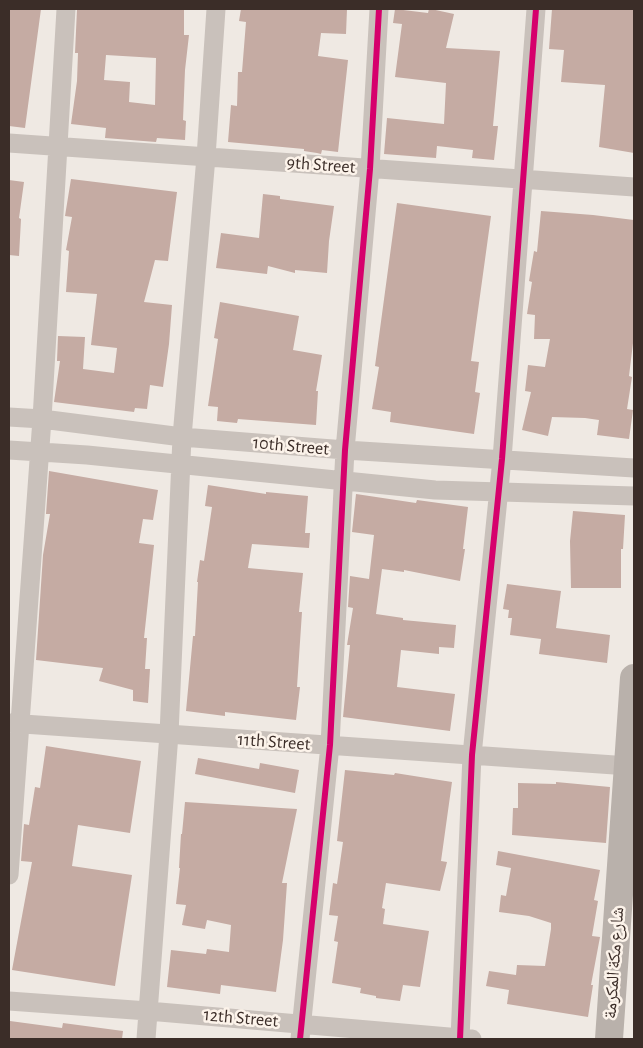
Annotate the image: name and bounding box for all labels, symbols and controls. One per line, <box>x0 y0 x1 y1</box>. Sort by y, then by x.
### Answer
street label: 9th Street <box>286 152 356 178</box>
street label: 10th Street <box>252 432 330 460</box>
street label: 11th Street <box>237 729 311 755</box>
street label: شارع مكة المكرمة <box>599 906 629 1020</box>
street label: 12th Street <box>203 1004 279 1032</box>

